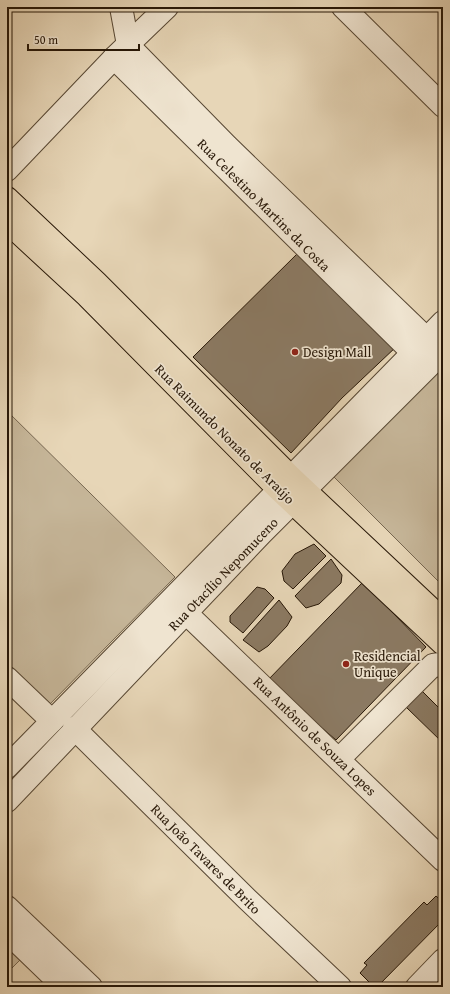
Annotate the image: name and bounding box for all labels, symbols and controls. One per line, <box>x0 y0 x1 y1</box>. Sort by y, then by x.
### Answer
scale bar <box>28 26 139 52</box>
text: 50 m <box>34 31 58 48</box>
street label: Rua Celestino Martins da Costa <box>193 134 335 276</box>
place label: Design Mall <box>303 342 371 362</box>
marker: Design Mall <box>290 347 300 357</box>
street label: Rua Raimundo Nonato de Araújo <box>150 359 300 509</box>
street label: Rua Otacílio Nepomuceno <box>163 513 283 635</box>
place label: Residencial Unique <box>354 646 421 682</box>
marker: Residencial Unique <box>341 659 351 669</box>
street label: Rua Antônio de Souza Lopes <box>249 672 381 800</box>
street label: Rua João Tavares de Brito <box>146 799 266 919</box>

